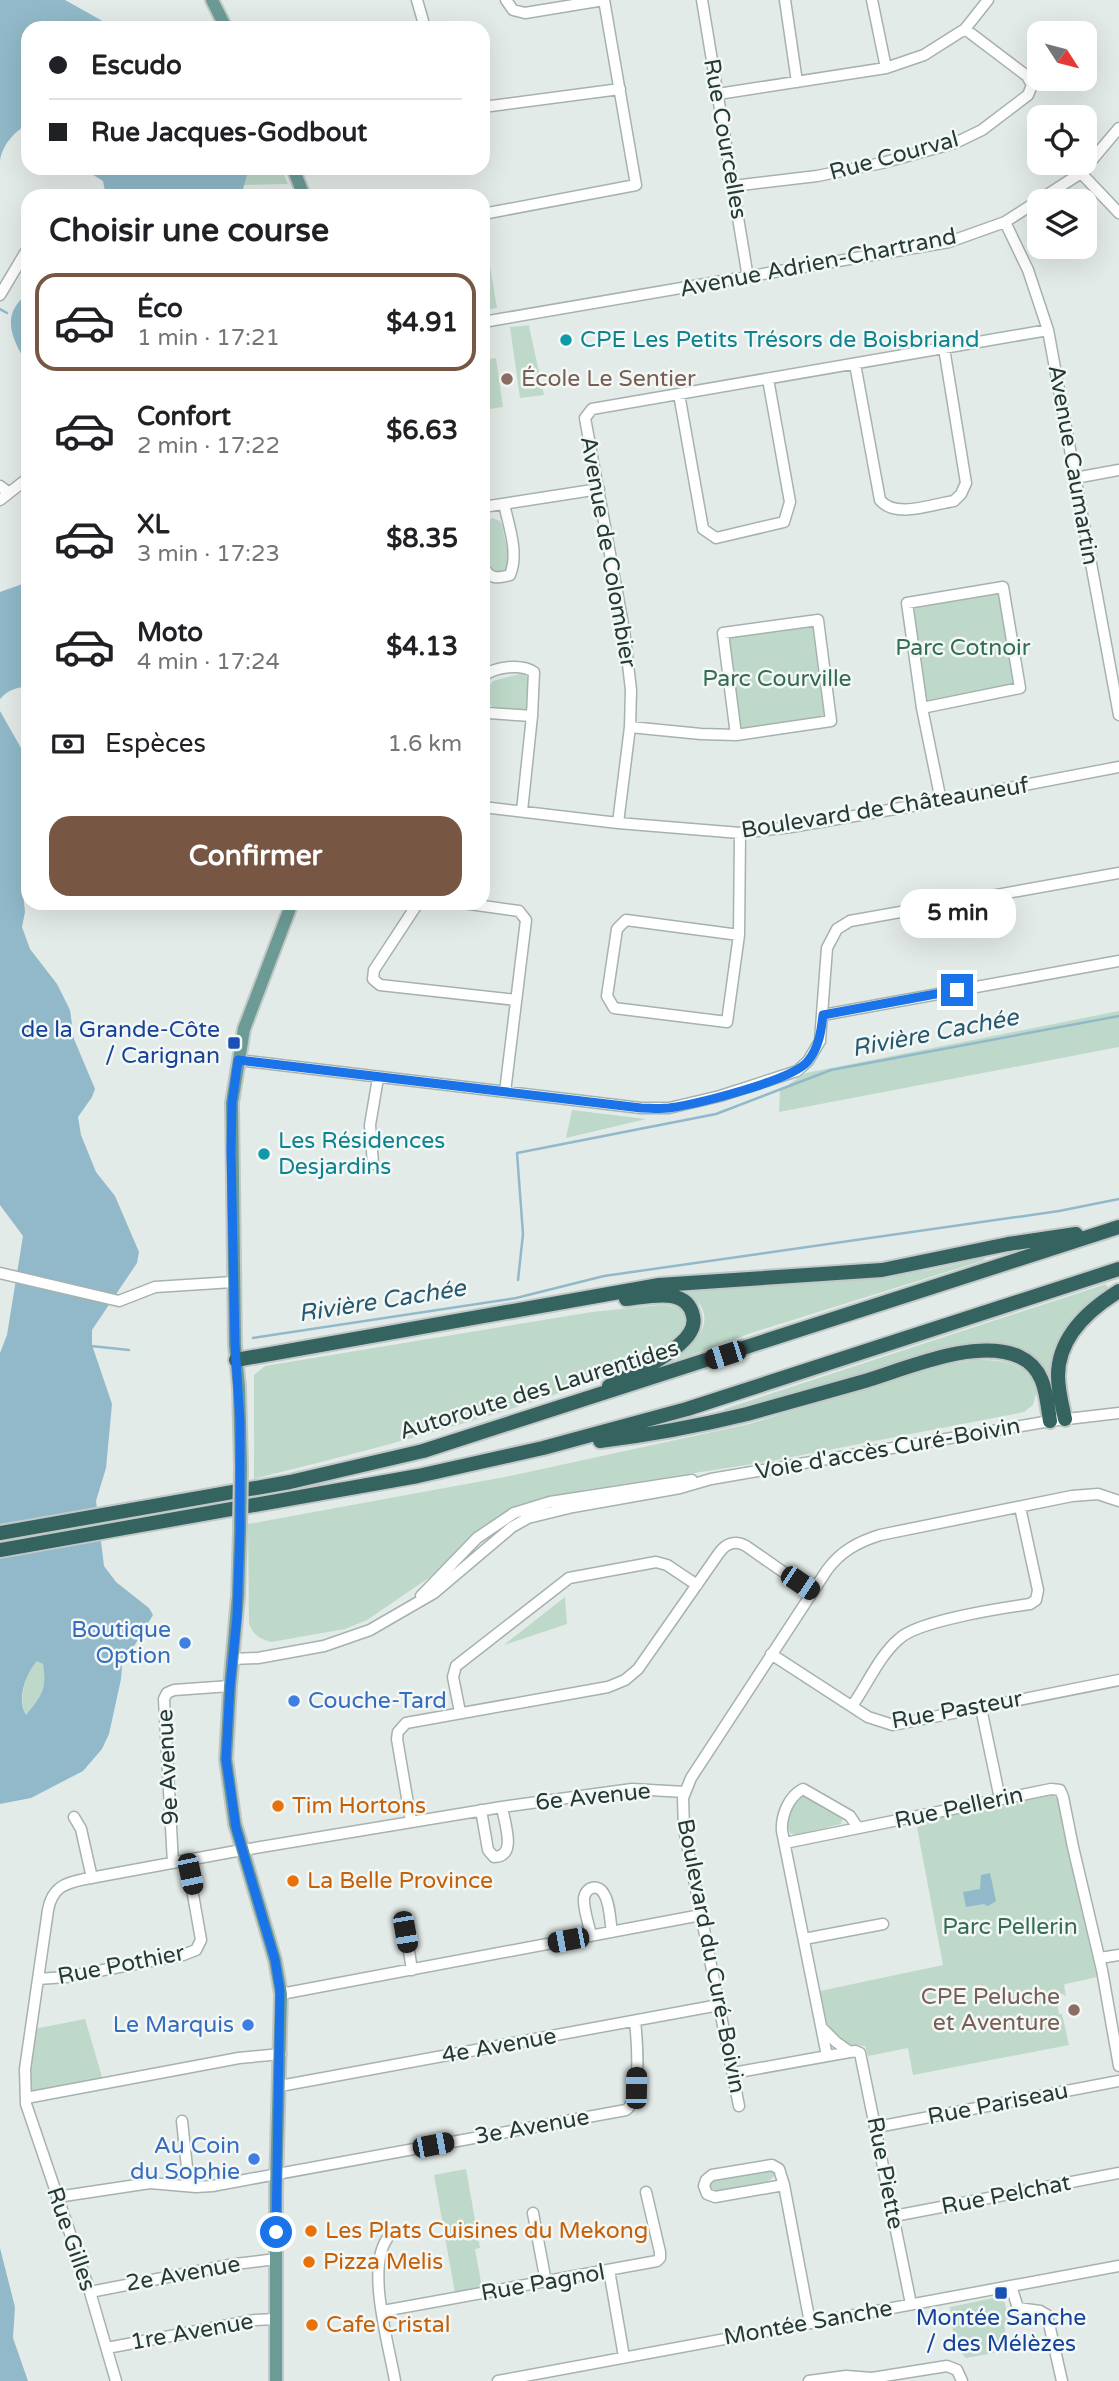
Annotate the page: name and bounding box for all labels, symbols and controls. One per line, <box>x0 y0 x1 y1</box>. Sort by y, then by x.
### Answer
north arrow <box>1027 21 1097 91</box>
map controls <box>1027 21 1097 259</box>
text: Escudo <box>91 50 182 81</box>
street label: Rue Courcelles <box>697 57 753 221</box>
button: locate <box>1027 105 1097 175</box>
text: Rue Jacques-Godbout <box>91 117 367 148</box>
street label: Rue Courval <box>826 125 962 187</box>
button: layers <box>1027 189 1097 259</box>
text: Choisir une course <box>49 212 329 250</box>
street label: Avenue Adrien-Chartrand <box>677 222 959 304</box>
icon: car <box>53 291 116 354</box>
text: Éco <box>137 293 183 324</box>
text: $4.91 <box>386 307 458 338</box>
text: 1 min · 17:21 <box>137 324 280 352</box>
place label: CPE Les Petits Trésors de Boisbriand <box>580 326 979 354</box>
marker: CPE Les Petits Trésors de Boisbriand <box>558 332 574 348</box>
street label: Avenue Caumartin <box>1042 363 1104 567</box>
place label: École Le Sentier <box>521 365 696 393</box>
marker: École Le Sentier <box>499 371 515 387</box>
icon: car <box>53 399 116 462</box>
text: Confort <box>137 401 231 432</box>
text: $6.63 <box>386 415 458 446</box>
text: 2 min · 17:22 <box>137 432 280 460</box>
street label: Avenue de Colombier <box>574 434 642 670</box>
icon: car <box>53 507 116 570</box>
text: XL <box>137 509 169 540</box>
text: $8.35 <box>386 523 458 554</box>
text: 3 min · 17:23 <box>137 540 280 568</box>
icon: car <box>53 615 116 678</box>
text: Moto <box>137 617 203 648</box>
text: $4.13 <box>386 631 458 662</box>
park label: Parc Cotnoir <box>895 634 1031 662</box>
text: 4 min · 17:24 <box>137 648 280 676</box>
park label: Parc Courville <box>702 665 852 693</box>
icon: cash <box>49 725 87 763</box>
text: Espèces <box>105 728 206 759</box>
text: 1.6 km <box>388 730 462 758</box>
street label: Boulevard de Châteauneuf <box>739 771 1031 845</box>
button: Confirmer <box>49 816 462 896</box>
callout: 5 min <box>899 888 1015 937</box>
text: 5 min <box>927 899 989 927</box>
route end <box>941 974 973 1006</box>
water label: Rivière Cachée <box>849 1002 1022 1063</box>
place label: de la Grande-Côte / Carignan <box>21 1016 220 1070</box>
marker: de la Grande-Côte / Carignan <box>226 1035 242 1051</box>
place label: Les Résidences Desjardins <box>278 1127 445 1181</box>
marker: Les Résidences Desjardins <box>256 1146 272 1162</box>
water label: Rivière Cachée <box>296 1273 469 1329</box>
street label: Autoroute des Laurentides <box>396 1334 682 1446</box>
car <box>702 1339 749 1371</box>
street label: Voie d'accès Curé-Boivin <box>753 1412 1023 1486</box>
car <box>777 1563 824 1603</box>
place label: Boutique Option <box>71 1616 171 1670</box>
marker: Boutique Option <box>177 1635 193 1651</box>
street label: Rue Pasteur <box>889 1685 1025 1735</box>
place label: Couche-Tard <box>308 1687 447 1715</box>
marker: Couche-Tard <box>286 1693 302 1709</box>
street label: 9e Avenue <box>151 1708 185 1826</box>
street label: 6e Avenue <box>534 1777 652 1817</box>
street label: Rue Pellerin <box>892 1781 1026 1835</box>
place label: Tim Hortons <box>292 1792 426 1820</box>
marker: Tim Hortons <box>270 1798 286 1814</box>
street label: Boulevard du Curé-Boivin <box>671 1816 751 2096</box>
car <box>176 1851 205 1897</box>
place label: La Belle Province <box>307 1867 493 1895</box>
marker: La Belle Province <box>285 1873 301 1889</box>
car <box>392 1909 419 1955</box>
park label: Parc Pellerin <box>942 1913 1078 1941</box>
car <box>546 1926 591 1954</box>
street label: Rue Pothier <box>55 1939 187 1991</box>
place label: CPE Peluche et Aventure <box>921 1983 1060 2037</box>
marker: CPE Peluche et Aventure <box>1066 2002 1082 2018</box>
place label: Le Marquis <box>113 2011 234 2039</box>
marker: Le Marquis <box>240 2017 256 2033</box>
street label: 4e Avenue <box>440 2022 558 2070</box>
car <box>626 2067 647 2109</box>
street label: Rue Pariseau <box>925 2077 1071 2131</box>
street label: 3e Avenue <box>473 2103 591 2151</box>
street label: Rue Piette <box>860 2114 910 2232</box>
car <box>411 2131 456 2159</box>
place label: Au Coin du Sophie <box>130 2132 240 2186</box>
marker: Au Coin du Sophie <box>246 2151 262 2167</box>
street label: Rue Pelchat <box>939 2169 1073 2221</box>
street label: Rue Gilles <box>40 2183 102 2295</box>
route start <box>260 2216 292 2248</box>
place label: Les Plats Cuisines du Mekong <box>325 2217 648 2245</box>
marker: Les Plats Cuisines du Mekong <box>303 2223 319 2239</box>
place label: Pizza Melis <box>323 2248 443 2276</box>
street label: 2e Avenue <box>124 2250 242 2298</box>
marker: Pizza Melis <box>301 2254 317 2270</box>
street label: Rue Pagnol <box>479 2258 607 2308</box>
marker: Montée Sanche / des Mélèzes <box>993 2285 1009 2301</box>
street label: Montée Sanche <box>722 2294 894 2352</box>
place label: Montée Sanche / des Mélèzes <box>916 2304 1086 2358</box>
street label: 1re Avenue <box>128 2307 256 2357</box>
place label: Cafe Cristal <box>326 2311 450 2339</box>
marker: Cafe Cristal <box>304 2317 320 2333</box>

